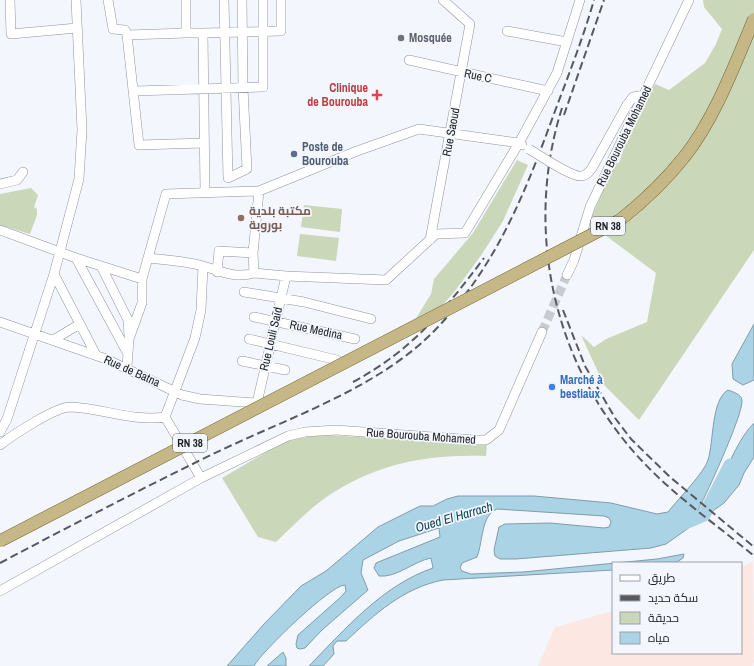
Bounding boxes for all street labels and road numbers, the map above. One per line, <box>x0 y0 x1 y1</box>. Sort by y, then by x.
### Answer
street label: Rue C <box>463 65 493 87</box>
street label: Rue Bourouba Mohamed <box>593 83 655 189</box>
street label: Rue Saoud <box>438 106 464 158</box>
road number: RN 38 <box>591 217 625 235</box>
street label: Rue Louli Saïd <box>256 305 286 373</box>
street label: Rue Medina <box>288 317 344 344</box>
street label: Rue de Batna <box>101 351 163 391</box>
street label: Rue Bourouba Mohamed <box>366 424 476 448</box>
road number: RN 38 <box>173 434 207 452</box>

